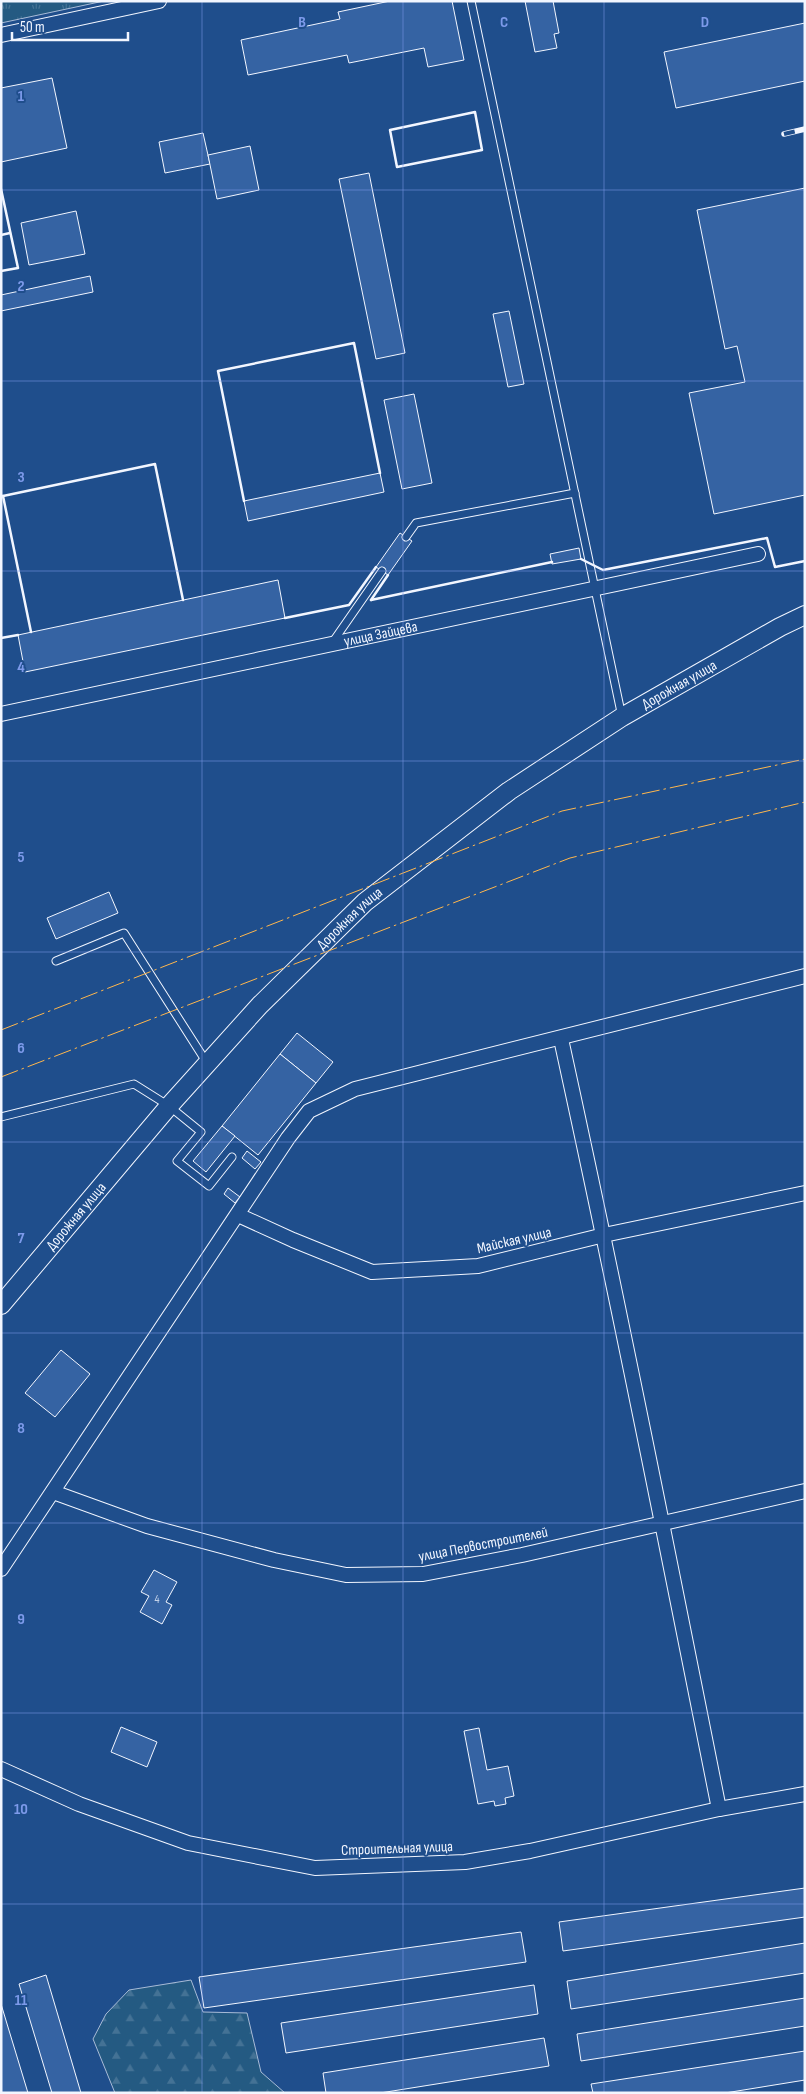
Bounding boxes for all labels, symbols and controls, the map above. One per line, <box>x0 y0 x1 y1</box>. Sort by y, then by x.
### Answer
scale bar <box>12 10 129 42</box>
text: B <box>298 13 306 32</box>
text: C <box>500 13 508 32</box>
text: D <box>701 13 709 32</box>
text: 50 m <box>20 18 45 37</box>
text: 1 <box>18 87 25 106</box>
text: 2 <box>17 277 25 296</box>
text: 3 <box>17 468 25 487</box>
street label: улица Зайцева <box>342 617 419 651</box>
street label: Дорожная улица <box>638 656 721 714</box>
text: 4 <box>17 658 25 677</box>
text: 5 <box>17 848 25 867</box>
street label: Дорожная улица <box>313 883 387 954</box>
text: 6 <box>17 1039 25 1058</box>
street label: Дорожная улица <box>42 1178 111 1255</box>
street label: Майская улица <box>475 1223 553 1258</box>
text: 7 <box>18 1229 25 1248</box>
text: 8 <box>17 1419 25 1438</box>
street label: улица Первостроителей <box>417 1523 549 1566</box>
house number: 4 <box>154 1592 160 1607</box>
text: 9 <box>17 1610 25 1629</box>
text: 10 <box>14 1800 28 1819</box>
street label: Строительная улица <box>341 1837 453 1860</box>
text: 11 <box>15 1991 28 2010</box>

